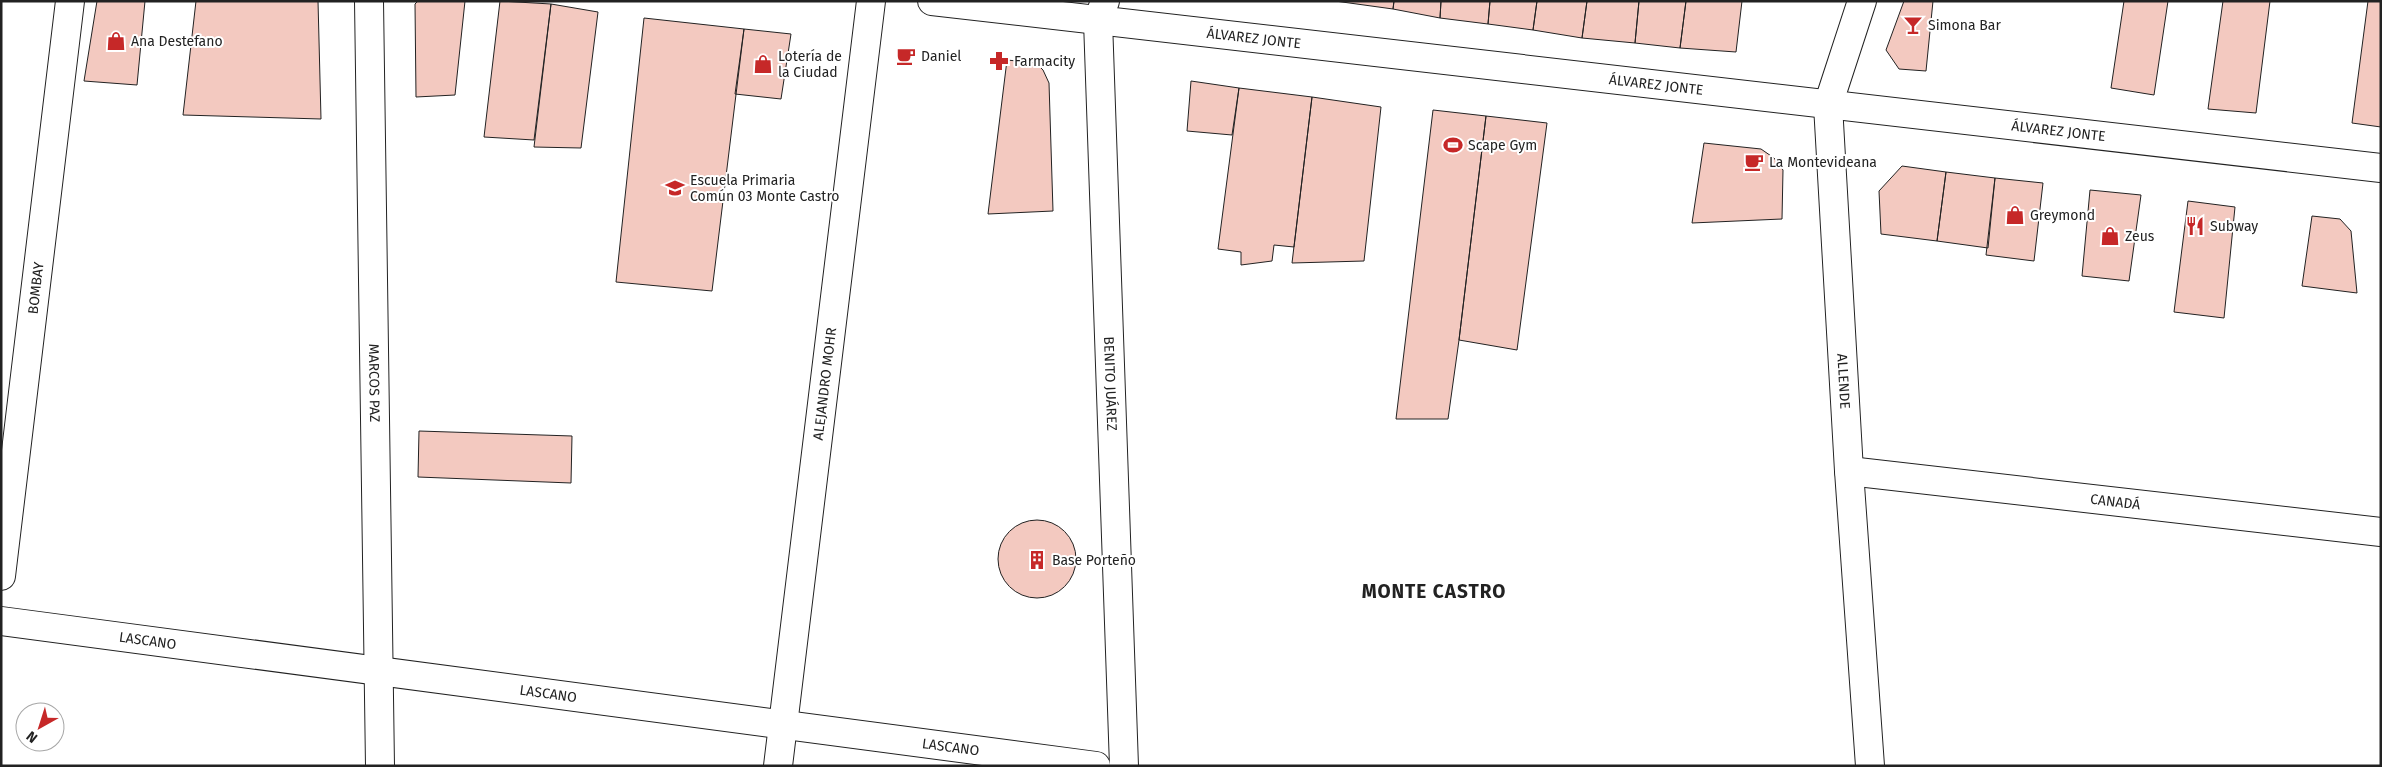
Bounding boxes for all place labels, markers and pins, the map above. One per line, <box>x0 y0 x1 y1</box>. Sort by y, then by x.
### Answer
bar icon: Simona Bar <box>1902 14 1924 36</box>
place label: Simona Bar <box>1928 17 2001 34</box>
shop icon: Ana Destefano <box>105 30 127 52</box>
place label: Ana Destefano <box>131 33 223 50</box>
cafe icon: Daniel <box>895 45 917 67</box>
place label: Lotería de la Ciudad <box>778 48 842 81</box>
place label: Daniel <box>921 48 961 65</box>
pharmacy icon: Farmacity <box>988 50 1010 72</box>
shop icon: Lotería de la Ciudad <box>752 53 774 75</box>
place label: Farmacity <box>1014 53 1075 70</box>
sports icon: Scape Gym <box>1442 134 1464 156</box>
place label: Scape Gym <box>1468 137 1537 154</box>
cafe icon: La Montevideana <box>1743 151 1765 173</box>
place label: La Montevideana <box>1769 154 1877 171</box>
place label: Escuela Primaria Común 03 Monte Castro <box>690 172 840 205</box>
school or university icon: Escuela Primaria Común 03 Monte Castro <box>664 177 686 199</box>
shop icon: Greymond <box>2004 204 2026 226</box>
place label: Greymond <box>2030 207 2095 224</box>
restaurant icon: Subway <box>2184 215 2206 237</box>
place label: Subway <box>2210 218 2258 235</box>
shop icon: Zeus <box>2099 225 2121 247</box>
place label: Zeus <box>2125 228 2155 245</box>
building icon: Base Porteño <box>1026 549 1048 571</box>
place label: Base Porteño <box>1052 552 1136 569</box>

